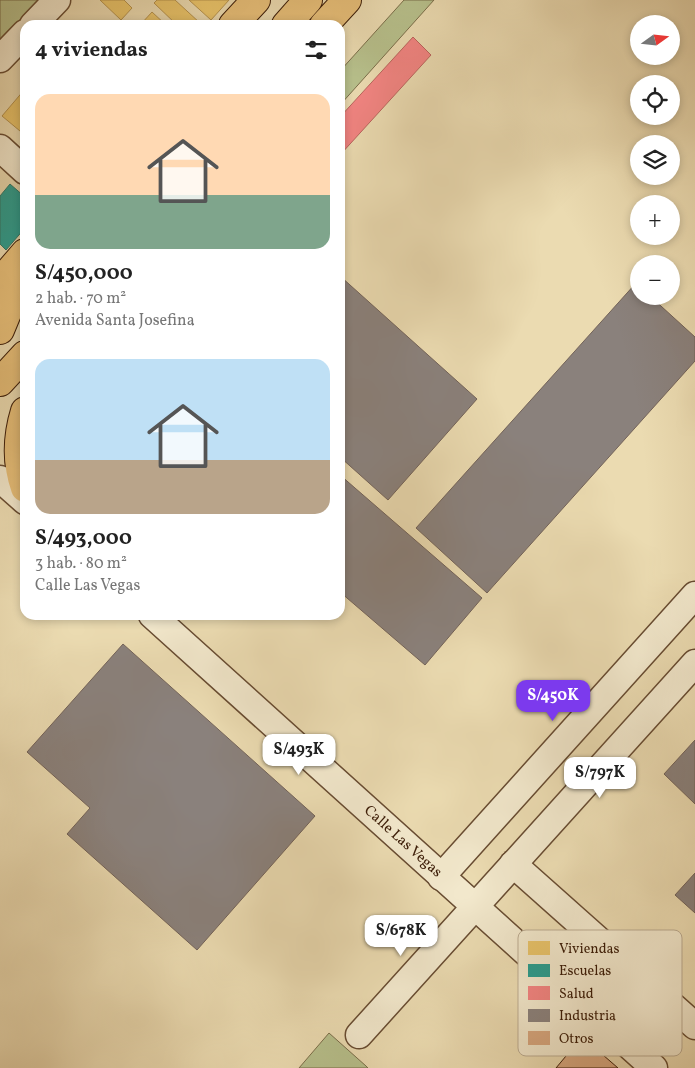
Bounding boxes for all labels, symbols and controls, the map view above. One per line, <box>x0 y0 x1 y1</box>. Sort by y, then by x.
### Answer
north arrow <box>630 15 680 65</box>
map controls <box>630 15 680 305</box>
text: 4 viviendas <box>35 36 148 65</box>
icon: filters <box>302 36 330 64</box>
button: locate <box>630 75 680 125</box>
icon: home <box>138 126 228 216</box>
button: layers <box>630 135 680 185</box>
button: + <box>630 195 680 245</box>
button: − <box>630 255 680 305</box>
text: S/450,000 <box>35 259 133 288</box>
text: 2 hab. · 70 m² <box>35 288 126 310</box>
text: Avenida Santa Josefina <box>35 310 195 332</box>
icon: home <box>138 391 228 481</box>
text: S/493,000 <box>35 524 132 553</box>
text: 3 hab. · 80 m² <box>35 553 127 575</box>
text: Calle Las Vegas <box>35 575 140 597</box>
pin: S/450K <box>512 680 594 722</box>
text: S/450K <box>527 685 579 707</box>
pin: S/493K <box>258 734 340 776</box>
text: S/493K <box>274 739 324 761</box>
pin: S/797K <box>559 756 641 799</box>
text: S/797K <box>575 762 625 784</box>
street label: Calle Las Vegas <box>359 801 447 882</box>
pin: S/678K <box>360 914 442 957</box>
text: S/678K <box>376 920 426 942</box>
legend <box>518 930 682 1056</box>
text: Viviendas <box>559 940 620 959</box>
text: Escuelas <box>559 962 611 981</box>
text: Salud <box>559 985 594 1004</box>
text: Industria <box>559 1007 616 1026</box>
text: Otros <box>559 1030 593 1049</box>

